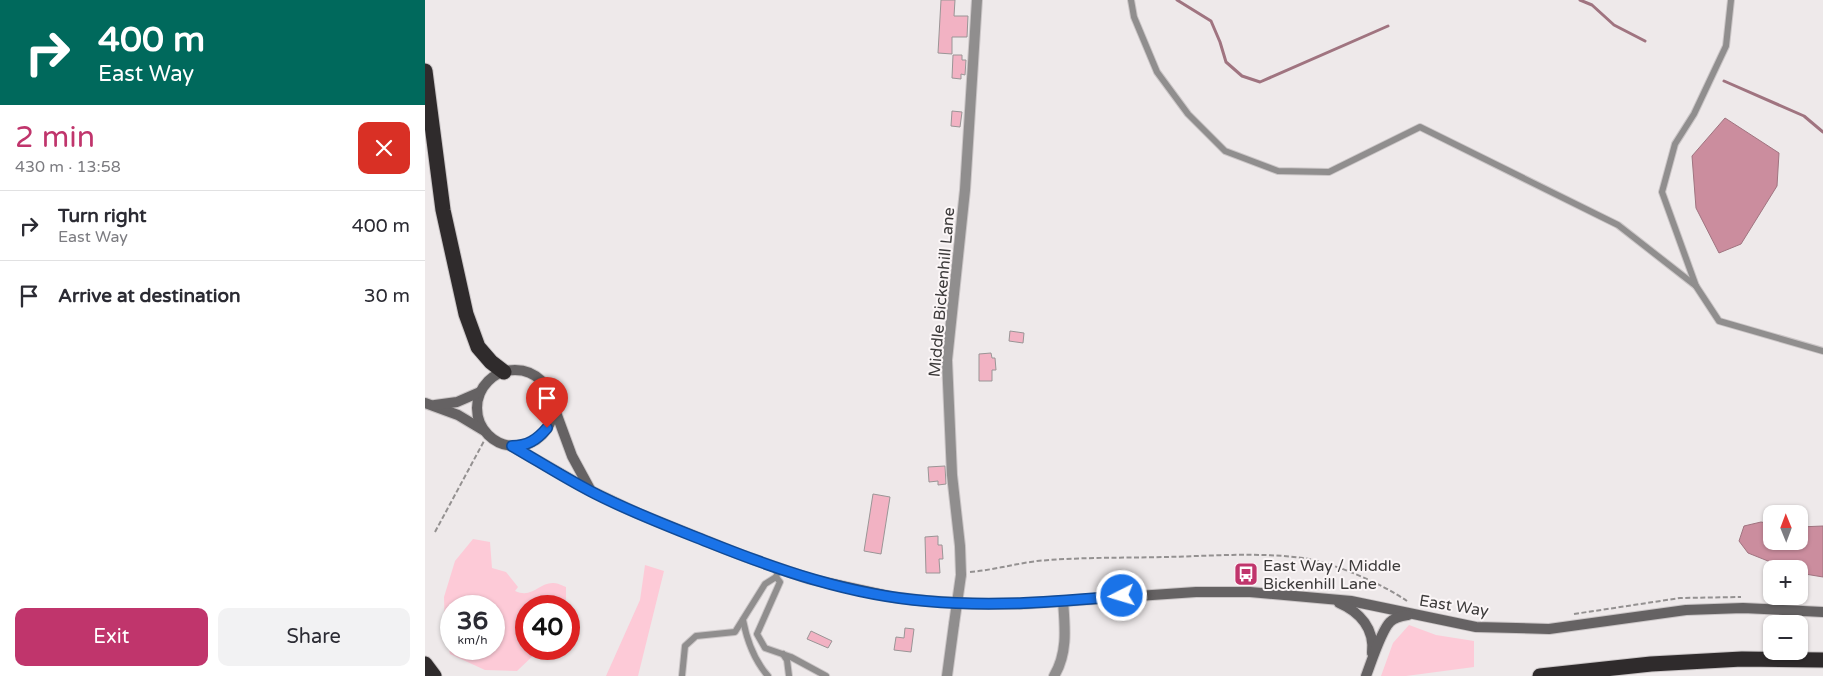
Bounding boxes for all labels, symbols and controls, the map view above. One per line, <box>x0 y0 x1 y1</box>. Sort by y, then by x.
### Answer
text: 400 m <box>98 19 205 61</box>
icon: right <box>15 20 80 85</box>
text: East Way <box>98 61 194 87</box>
text: 2 min <box>15 119 95 156</box>
button: close <box>358 122 410 174</box>
text: 430 m · 13:58 <box>15 157 121 177</box>
text: Turn right <box>58 205 146 227</box>
street label: Middle Bickenhill Lane <box>925 206 959 378</box>
icon: right <box>15 212 43 240</box>
text: 400 m <box>352 215 410 237</box>
text: East Way <box>58 227 128 247</box>
icon: arrive <box>15 282 43 310</box>
text: Arrive at destination <box>58 285 241 307</box>
text: 30 m <box>364 285 410 307</box>
pin <box>526 377 568 428</box>
icon: arrive <box>533 384 561 412</box>
north arrow <box>1763 505 1807 550</box>
map controls <box>1763 505 1808 660</box>
place label: East Way / Middle Bickenhill Lane <box>1263 556 1401 594</box>
button: + <box>1763 560 1808 605</box>
bus stop icon: East Way / Middle Bickenhill Lane <box>1233 561 1259 587</box>
position arrow <box>1095 569 1147 621</box>
street label: East Way <box>1418 591 1490 621</box>
speed limit sign: 40 <box>515 595 580 660</box>
text: 36 <box>457 606 488 636</box>
button: Exit <box>15 608 208 666</box>
button: Share <box>218 608 410 666</box>
button: − <box>1763 615 1808 660</box>
text: km/h <box>457 633 488 647</box>

